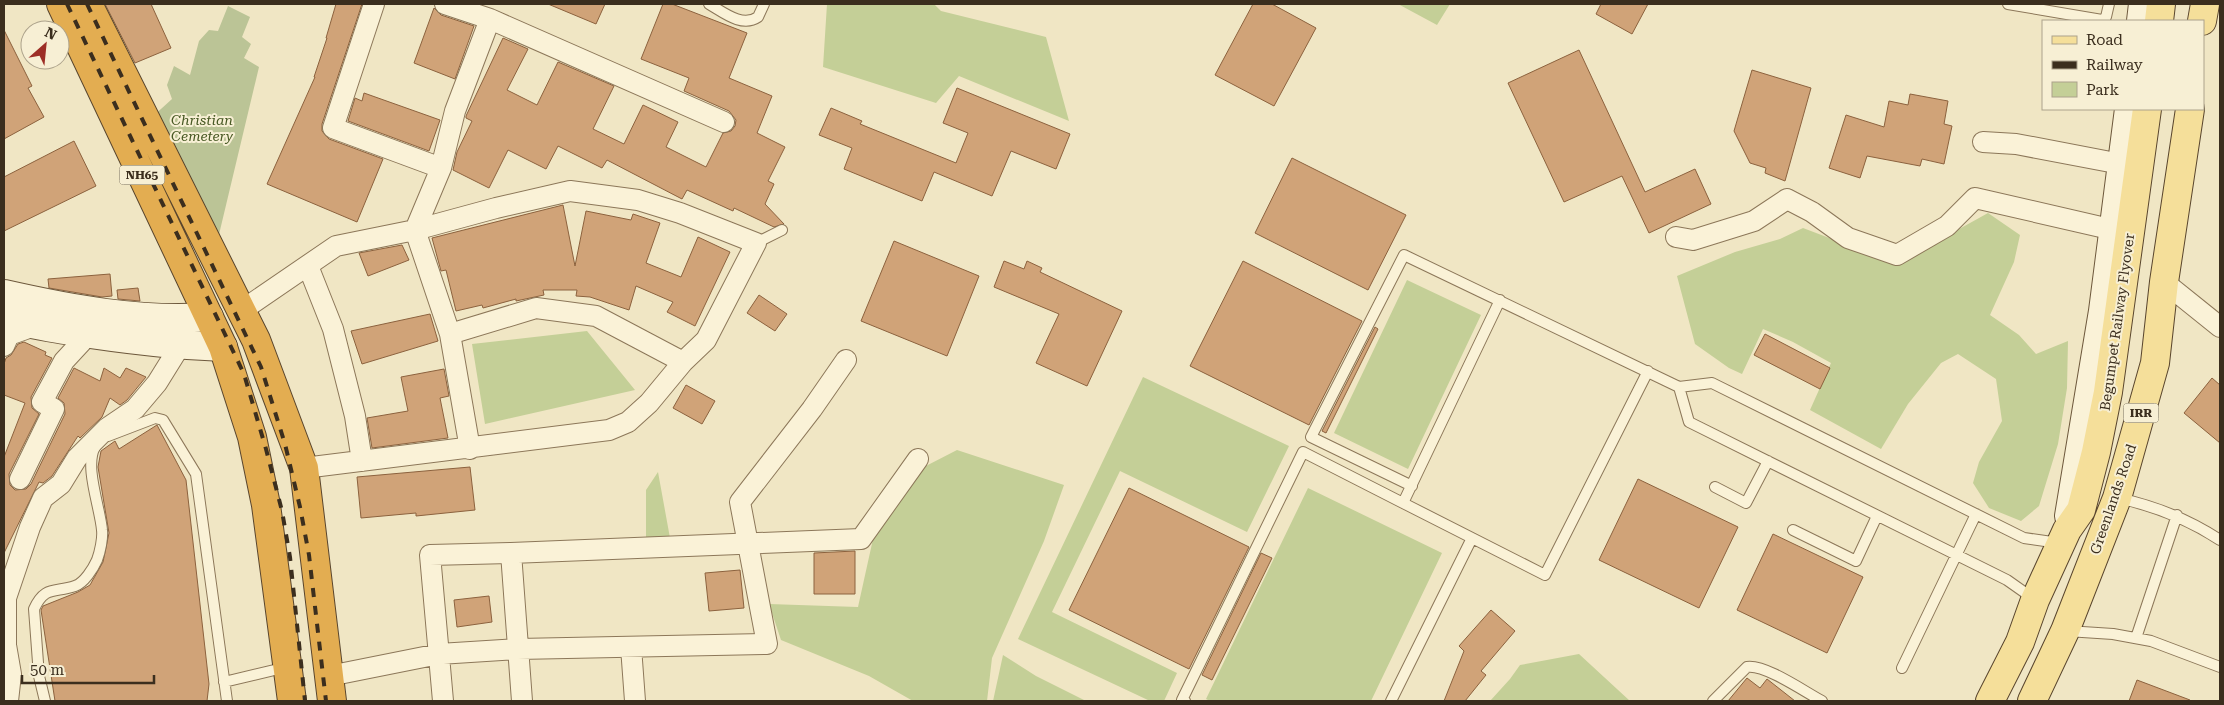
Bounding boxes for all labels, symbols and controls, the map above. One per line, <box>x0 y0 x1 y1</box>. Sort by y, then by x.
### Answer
north arrow <box>20 20 70 70</box>
legend <box>2042 20 2204 110</box>
text: N <box>42 24 60 43</box>
text: Road <box>2086 31 2123 49</box>
text: Railway <box>2086 56 2143 74</box>
text: Park <box>2086 81 2120 99</box>
park label: Christian Cemetery <box>171 112 234 144</box>
road number: NH65 <box>120 166 164 184</box>
street label: Begumpet Railway Flyover <box>2097 232 2137 412</box>
road number: IRR <box>2124 403 2158 422</box>
street label: Greenlands Road <box>2087 442 2139 556</box>
scale bar <box>22 652 155 684</box>
text: 50 m <box>30 661 65 679</box>

